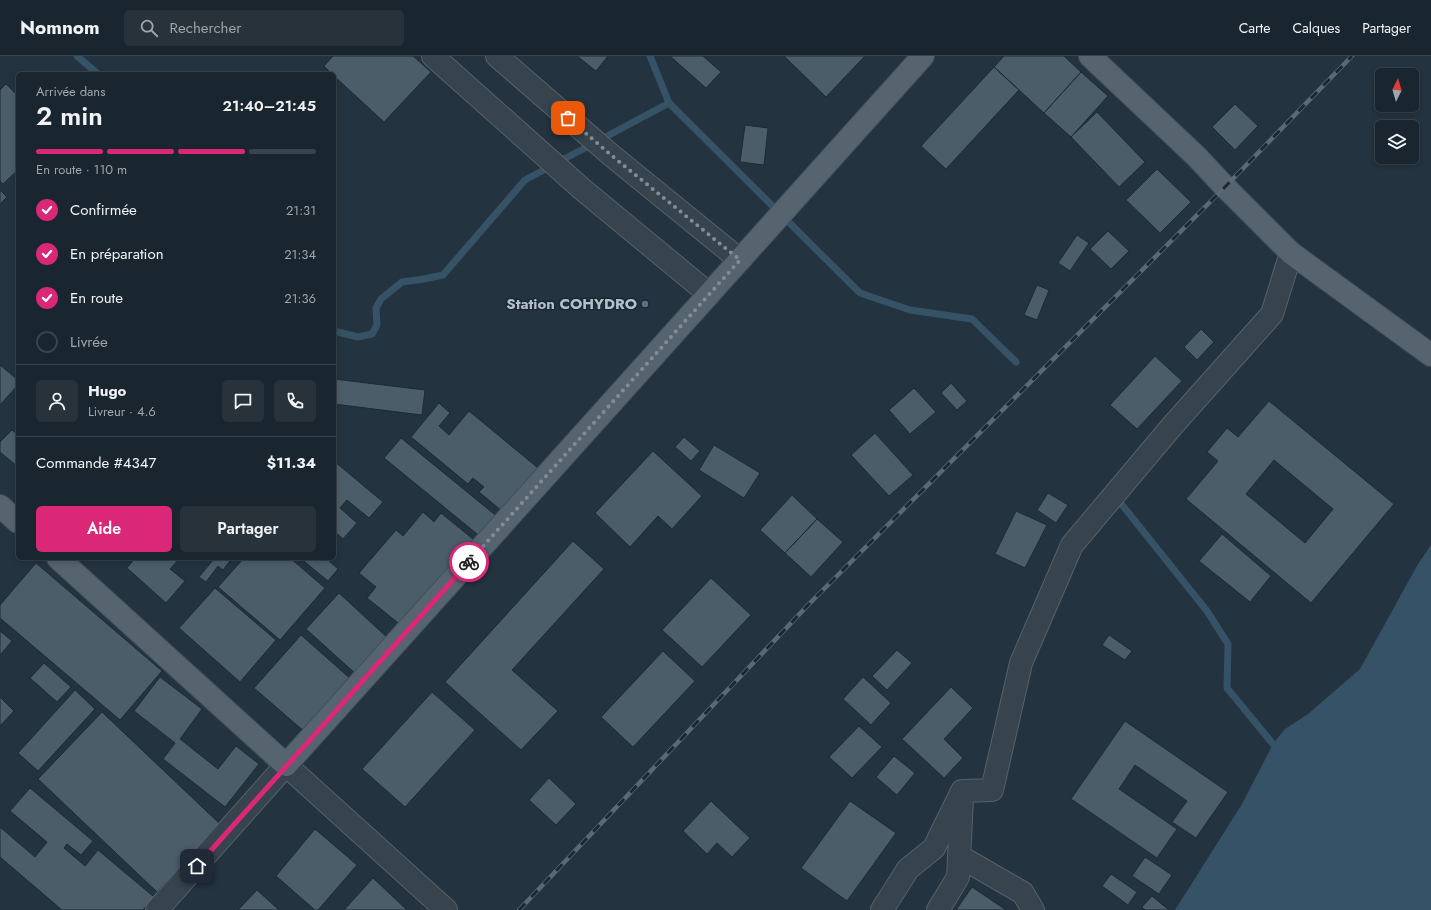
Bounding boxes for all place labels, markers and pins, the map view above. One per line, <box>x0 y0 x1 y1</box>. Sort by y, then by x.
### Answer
pin <box>551 101 585 135</box>
place label: Station COHYDRO <box>506 293 637 315</box>
marker: Station COHYDRO <box>640 299 650 309</box>
pin <box>180 849 214 883</box>

